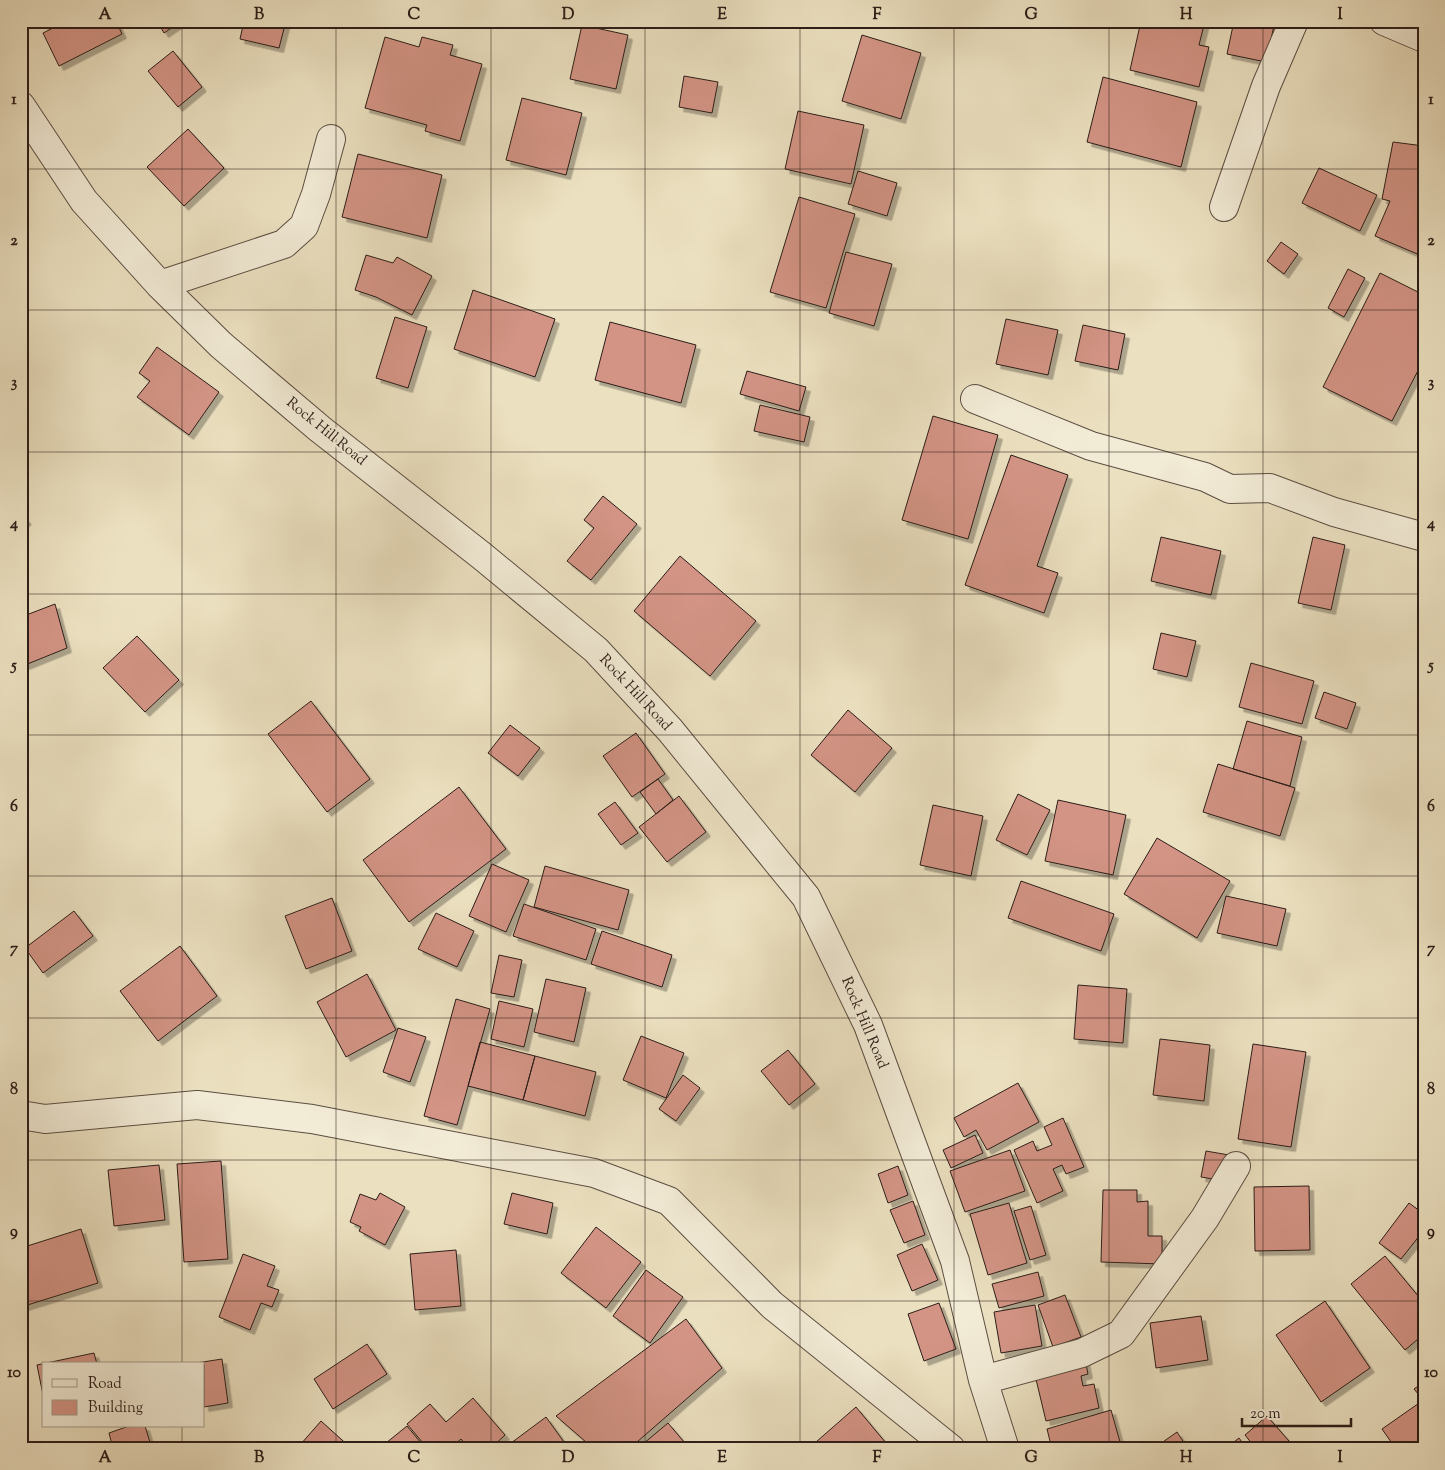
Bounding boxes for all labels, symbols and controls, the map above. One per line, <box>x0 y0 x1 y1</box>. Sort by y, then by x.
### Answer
text: A <box>99 4 112 27</box>
text: B <box>254 4 264 27</box>
text: C <box>408 4 421 27</box>
text: D <box>562 4 575 27</box>
text: E <box>717 4 727 27</box>
text: F <box>873 4 882 27</box>
text: G <box>1024 4 1038 27</box>
text: H <box>1180 4 1193 27</box>
text: I <box>1337 4 1343 27</box>
text: 1 <box>11 89 17 112</box>
text: 1 <box>1428 89 1434 112</box>
text: 2 <box>10 230 18 253</box>
text: 2 <box>1427 230 1435 253</box>
text: 3 <box>11 372 18 395</box>
text: 3 <box>1428 372 1435 395</box>
street label: Rock Hill Road <box>281 393 371 471</box>
text: 4 <box>9 513 18 536</box>
text: 4 <box>1426 513 1435 536</box>
street label: Rock Hill Road <box>594 650 676 736</box>
text: 5 <box>9 655 17 678</box>
text: 5 <box>1426 655 1434 678</box>
text: 6 <box>10 796 18 819</box>
text: 6 <box>1427 796 1435 819</box>
text: 7 <box>10 938 19 961</box>
text: 7 <box>1427 938 1436 961</box>
street label: Rock Hill Road <box>835 974 893 1073</box>
text: 8 <box>10 1079 18 1102</box>
text: 8 <box>1427 1079 1435 1102</box>
text: 9 <box>10 1221 18 1244</box>
text: 9 <box>1427 1221 1435 1244</box>
text: 10 <box>7 1362 21 1385</box>
legend <box>42 1362 205 1428</box>
text: 10 <box>1424 1362 1438 1385</box>
text: Road <box>88 1374 122 1395</box>
scale bar <box>1242 1395 1351 1427</box>
text: Building <box>88 1398 143 1419</box>
text: 20 m <box>1250 1404 1281 1425</box>
text: A <box>99 1447 112 1470</box>
text: B <box>254 1447 264 1470</box>
text: C <box>408 1447 421 1470</box>
text: D <box>562 1447 575 1470</box>
text: E <box>717 1447 727 1470</box>
text: F <box>873 1447 882 1470</box>
text: G <box>1024 1447 1038 1470</box>
text: H <box>1180 1447 1193 1470</box>
text: I <box>1337 1447 1343 1470</box>

